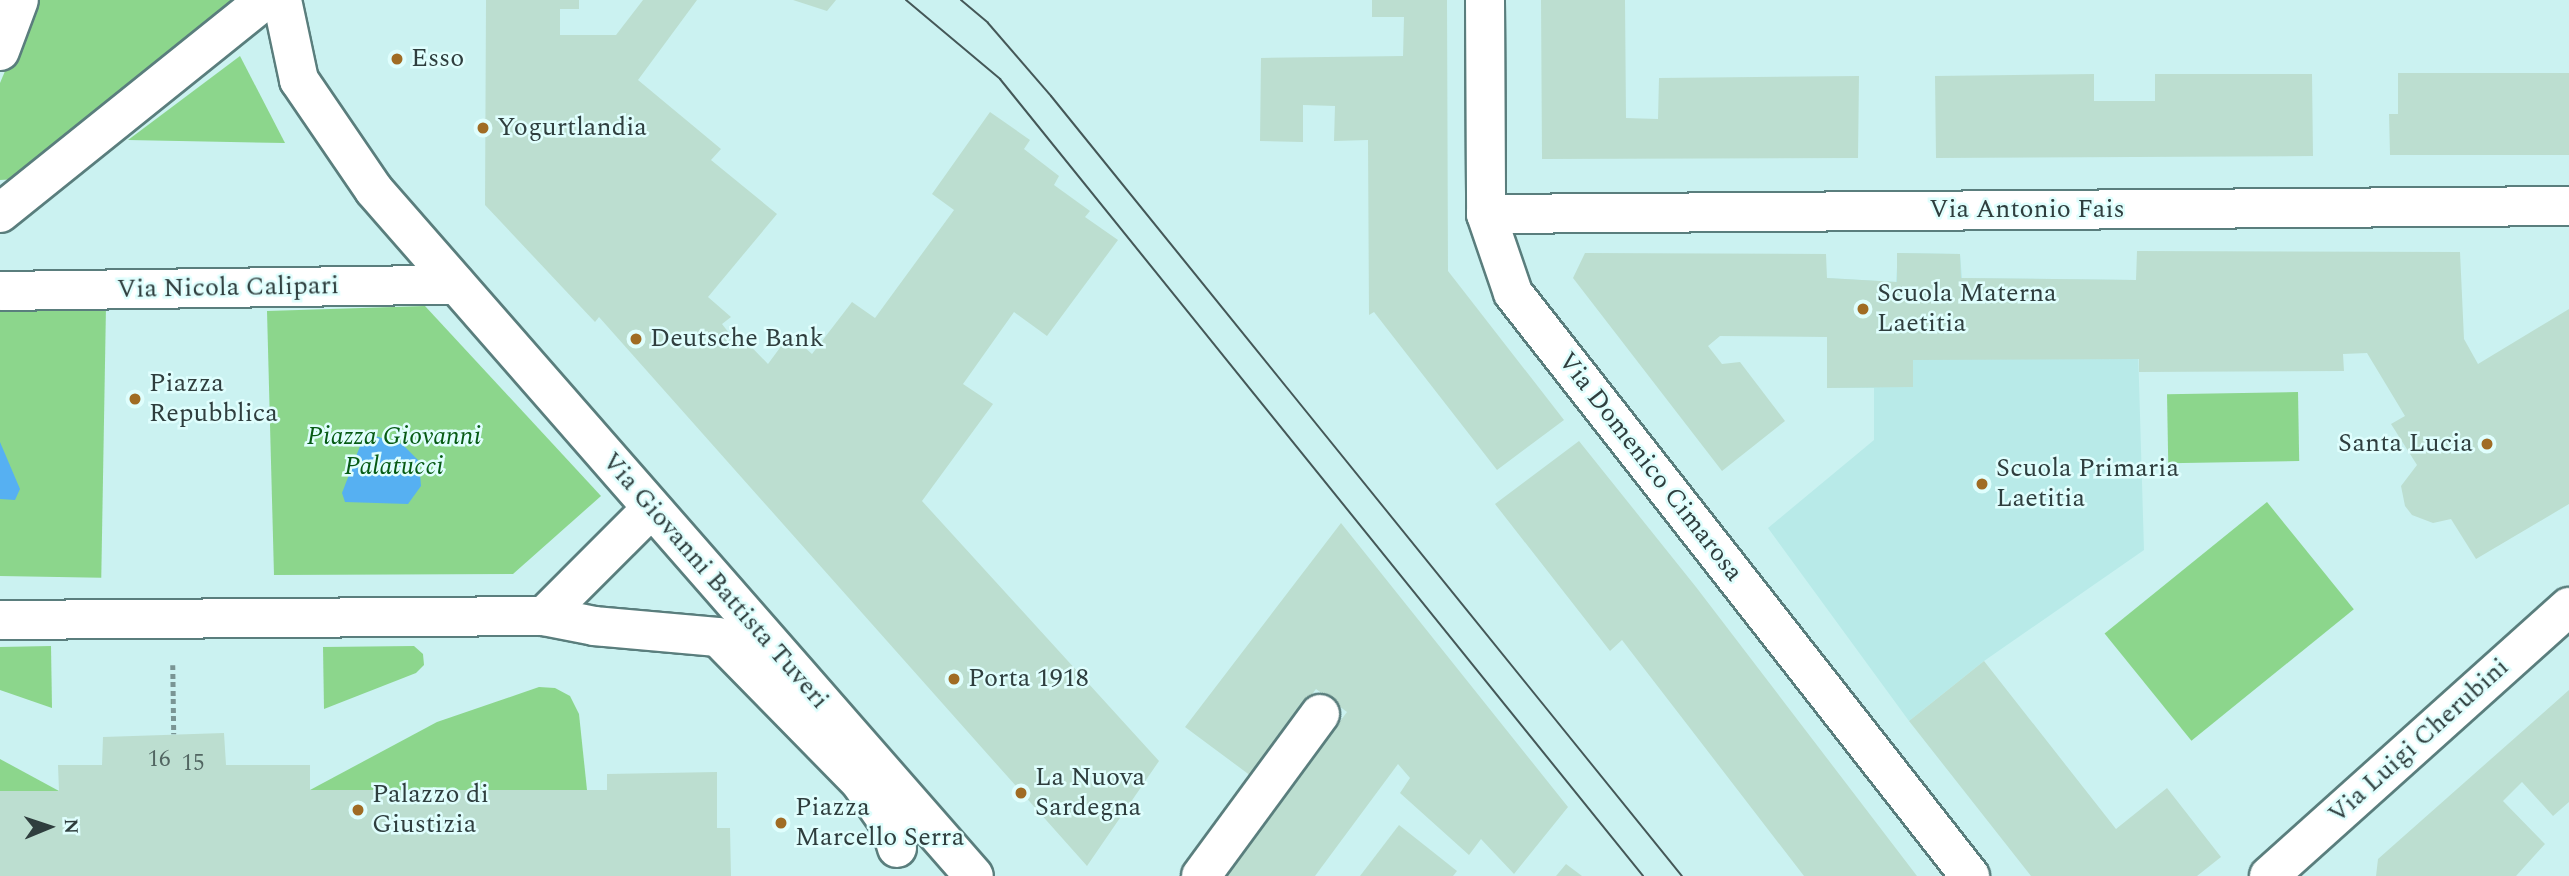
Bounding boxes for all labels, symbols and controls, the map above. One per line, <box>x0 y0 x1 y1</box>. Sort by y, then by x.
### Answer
place label: Esso <box>411 43 464 75</box>
marker: Esso <box>389 51 405 67</box>
place label: Yogurtlandia <box>497 112 647 144</box>
marker: Yogurtlandia <box>475 120 491 136</box>
street label: Via Antonio Fais <box>1929 194 2125 226</box>
street label: Via Nicola Calipari <box>117 270 339 306</box>
place label: Scuola Materna Laetitia <box>1877 278 2057 340</box>
marker: Scuola Materna Laetitia <box>1855 301 1871 317</box>
place label: Deutsche Bank <box>650 323 824 355</box>
marker: Deutsche Bank <box>628 331 644 347</box>
street label: Via Domenico Cimarosa <box>1551 346 1749 588</box>
place label: Piazza Repubblica <box>149 368 278 430</box>
marker: Piazza Repubblica <box>127 391 143 407</box>
park label: Piazza Giovanni Palatucci <box>307 421 481 482</box>
place label: Santa Lucia <box>2338 428 2473 460</box>
marker: Santa Lucia <box>2479 436 2495 452</box>
street label: Via Giovanni Battista Tuveri <box>595 446 835 716</box>
place label: Scuola Primaria Laetitia <box>1996 453 2179 514</box>
marker: Scuola Primaria Laetitia <box>1974 476 1990 492</box>
street label: Via Luigi Cherubini <box>2322 652 2516 830</box>
place label: Porta 1918 <box>968 663 1089 695</box>
marker: Porta 1918 <box>946 671 962 687</box>
house number: 16 <box>148 746 170 774</box>
house number: 15 <box>182 750 204 778</box>
place label: La Nuova Sardegna <box>1035 762 1145 824</box>
place label: Palazzo di Giustizia <box>372 779 489 840</box>
marker: La Nuova Sardegna <box>1013 785 1029 801</box>
north arrow <box>14 792 84 862</box>
place label: Piazza Marcello Serra <box>795 792 964 854</box>
marker: Palazzo di Giustizia <box>350 802 366 818</box>
marker: Piazza Marcello Serra <box>773 815 789 831</box>
text: N <box>56 818 85 835</box>

